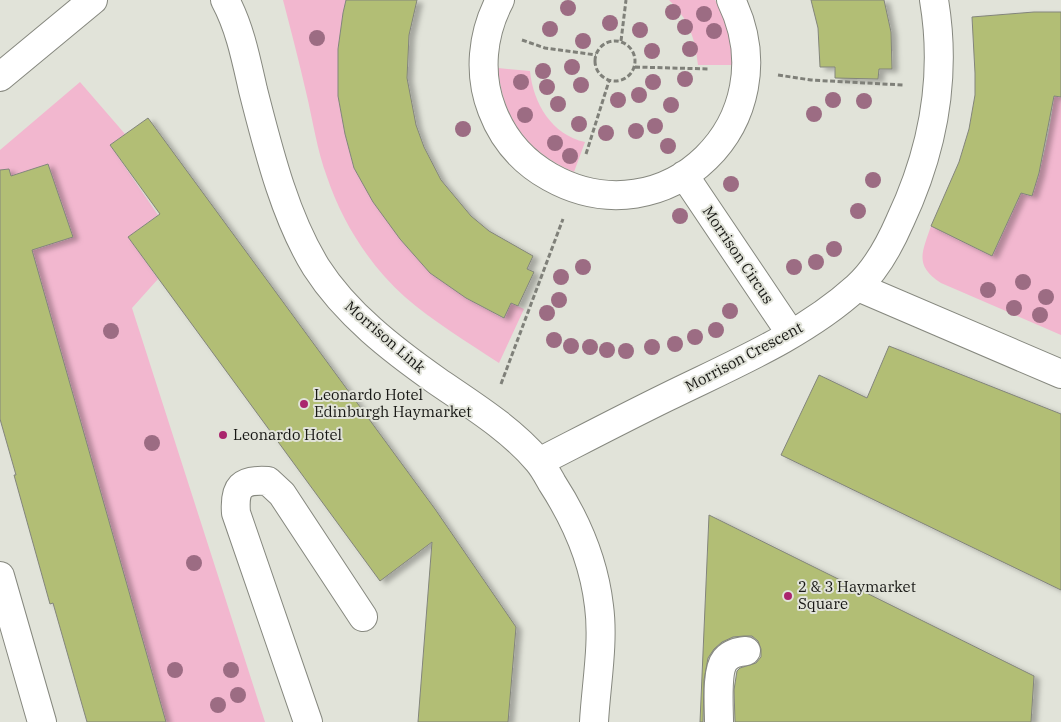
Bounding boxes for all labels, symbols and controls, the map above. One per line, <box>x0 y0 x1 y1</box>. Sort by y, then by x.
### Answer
street label: Morrison Circus <box>699 202 778 307</box>
street label: Morrison Link <box>341 297 430 377</box>
street label: Morrison Crescent <box>682 318 806 396</box>
place label: Leonardo Hotel Edinburgh Haymarket <box>314 385 472 421</box>
marker: Leonardo Hotel Edinburgh Haymarket <box>298 398 310 410</box>
place label: Leonardo Hotel <box>233 425 342 444</box>
marker: Leonardo Hotel <box>217 429 229 441</box>
place label: 2 & 3 Haymarket Square <box>798 577 916 613</box>
marker: 2 & 3 Haymarket Square <box>782 590 794 602</box>

